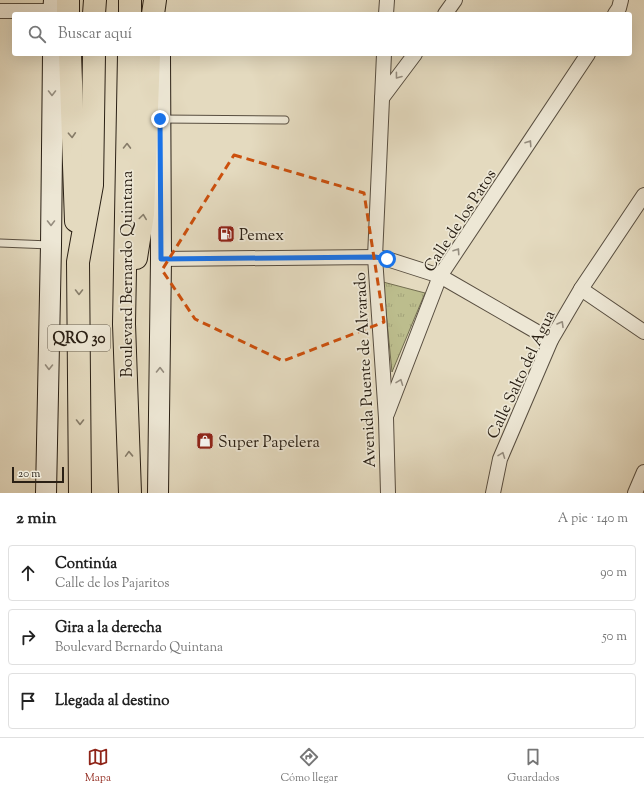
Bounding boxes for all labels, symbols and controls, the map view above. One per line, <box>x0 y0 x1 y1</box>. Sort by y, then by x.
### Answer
search box <box>12 12 632 56</box>
icon: search <box>26 23 48 45</box>
text: Buscar aquí <box>58 24 132 45</box>
one-way arrow <box>396 72 403 79</box>
one-way arrow <box>48 90 56 96</box>
route end <box>151 110 169 128</box>
one-way arrow <box>68 132 77 138</box>
one-way arrow <box>524 140 531 147</box>
one-way arrow <box>123 143 131 149</box>
street label: Calle de los Patos <box>419 165 503 277</box>
street label: Boulevard Bernardo Quintana <box>117 170 140 377</box>
one-way arrow <box>138 214 147 220</box>
one-way arrow <box>47 220 55 226</box>
fuel station icon: Pemex <box>216 224 236 244</box>
place label: Pemex <box>239 225 284 248</box>
one-way arrow <box>452 248 460 255</box>
route start <box>378 250 396 268</box>
street label: Avenida Puente de Alvarado <box>350 271 383 468</box>
one-way arrow <box>74 289 83 295</box>
street label: Calle Salto del Agua <box>482 306 562 443</box>
one-way arrow <box>556 321 563 328</box>
road number: QRO 30 <box>48 325 110 351</box>
one-way arrow <box>44 364 53 370</box>
one-way arrow <box>155 367 164 373</box>
one-way arrow <box>395 379 403 386</box>
one-way arrow <box>76 419 84 425</box>
shop icon: Super Papelera <box>195 431 215 451</box>
place label: Super Papelera <box>218 432 321 455</box>
one-way arrow <box>124 451 133 457</box>
one-way arrow <box>498 452 506 459</box>
scale bar <box>12 465 64 484</box>
text: 20 m <box>18 466 40 482</box>
text: 2 min <box>16 507 57 531</box>
text: A pie · 140 m <box>558 510 628 528</box>
text: Continúa <box>55 554 117 575</box>
icon: ahead <box>17 562 39 584</box>
text: 90 m <box>600 564 627 582</box>
text: Calle de los Pajaritos <box>55 575 169 593</box>
text: Gira a la derecha <box>55 618 162 639</box>
icon: right <box>17 626 39 648</box>
text: 50 m <box>602 628 627 646</box>
text: Boulevard Bernardo Quintana <box>55 639 223 657</box>
icon: arrive <box>17 690 39 712</box>
text: Llegada al destino <box>55 691 170 712</box>
tab: Mapa <box>85 746 111 786</box>
tab: Cómo llegar <box>280 746 338 786</box>
tab: Guardados <box>507 746 559 786</box>

